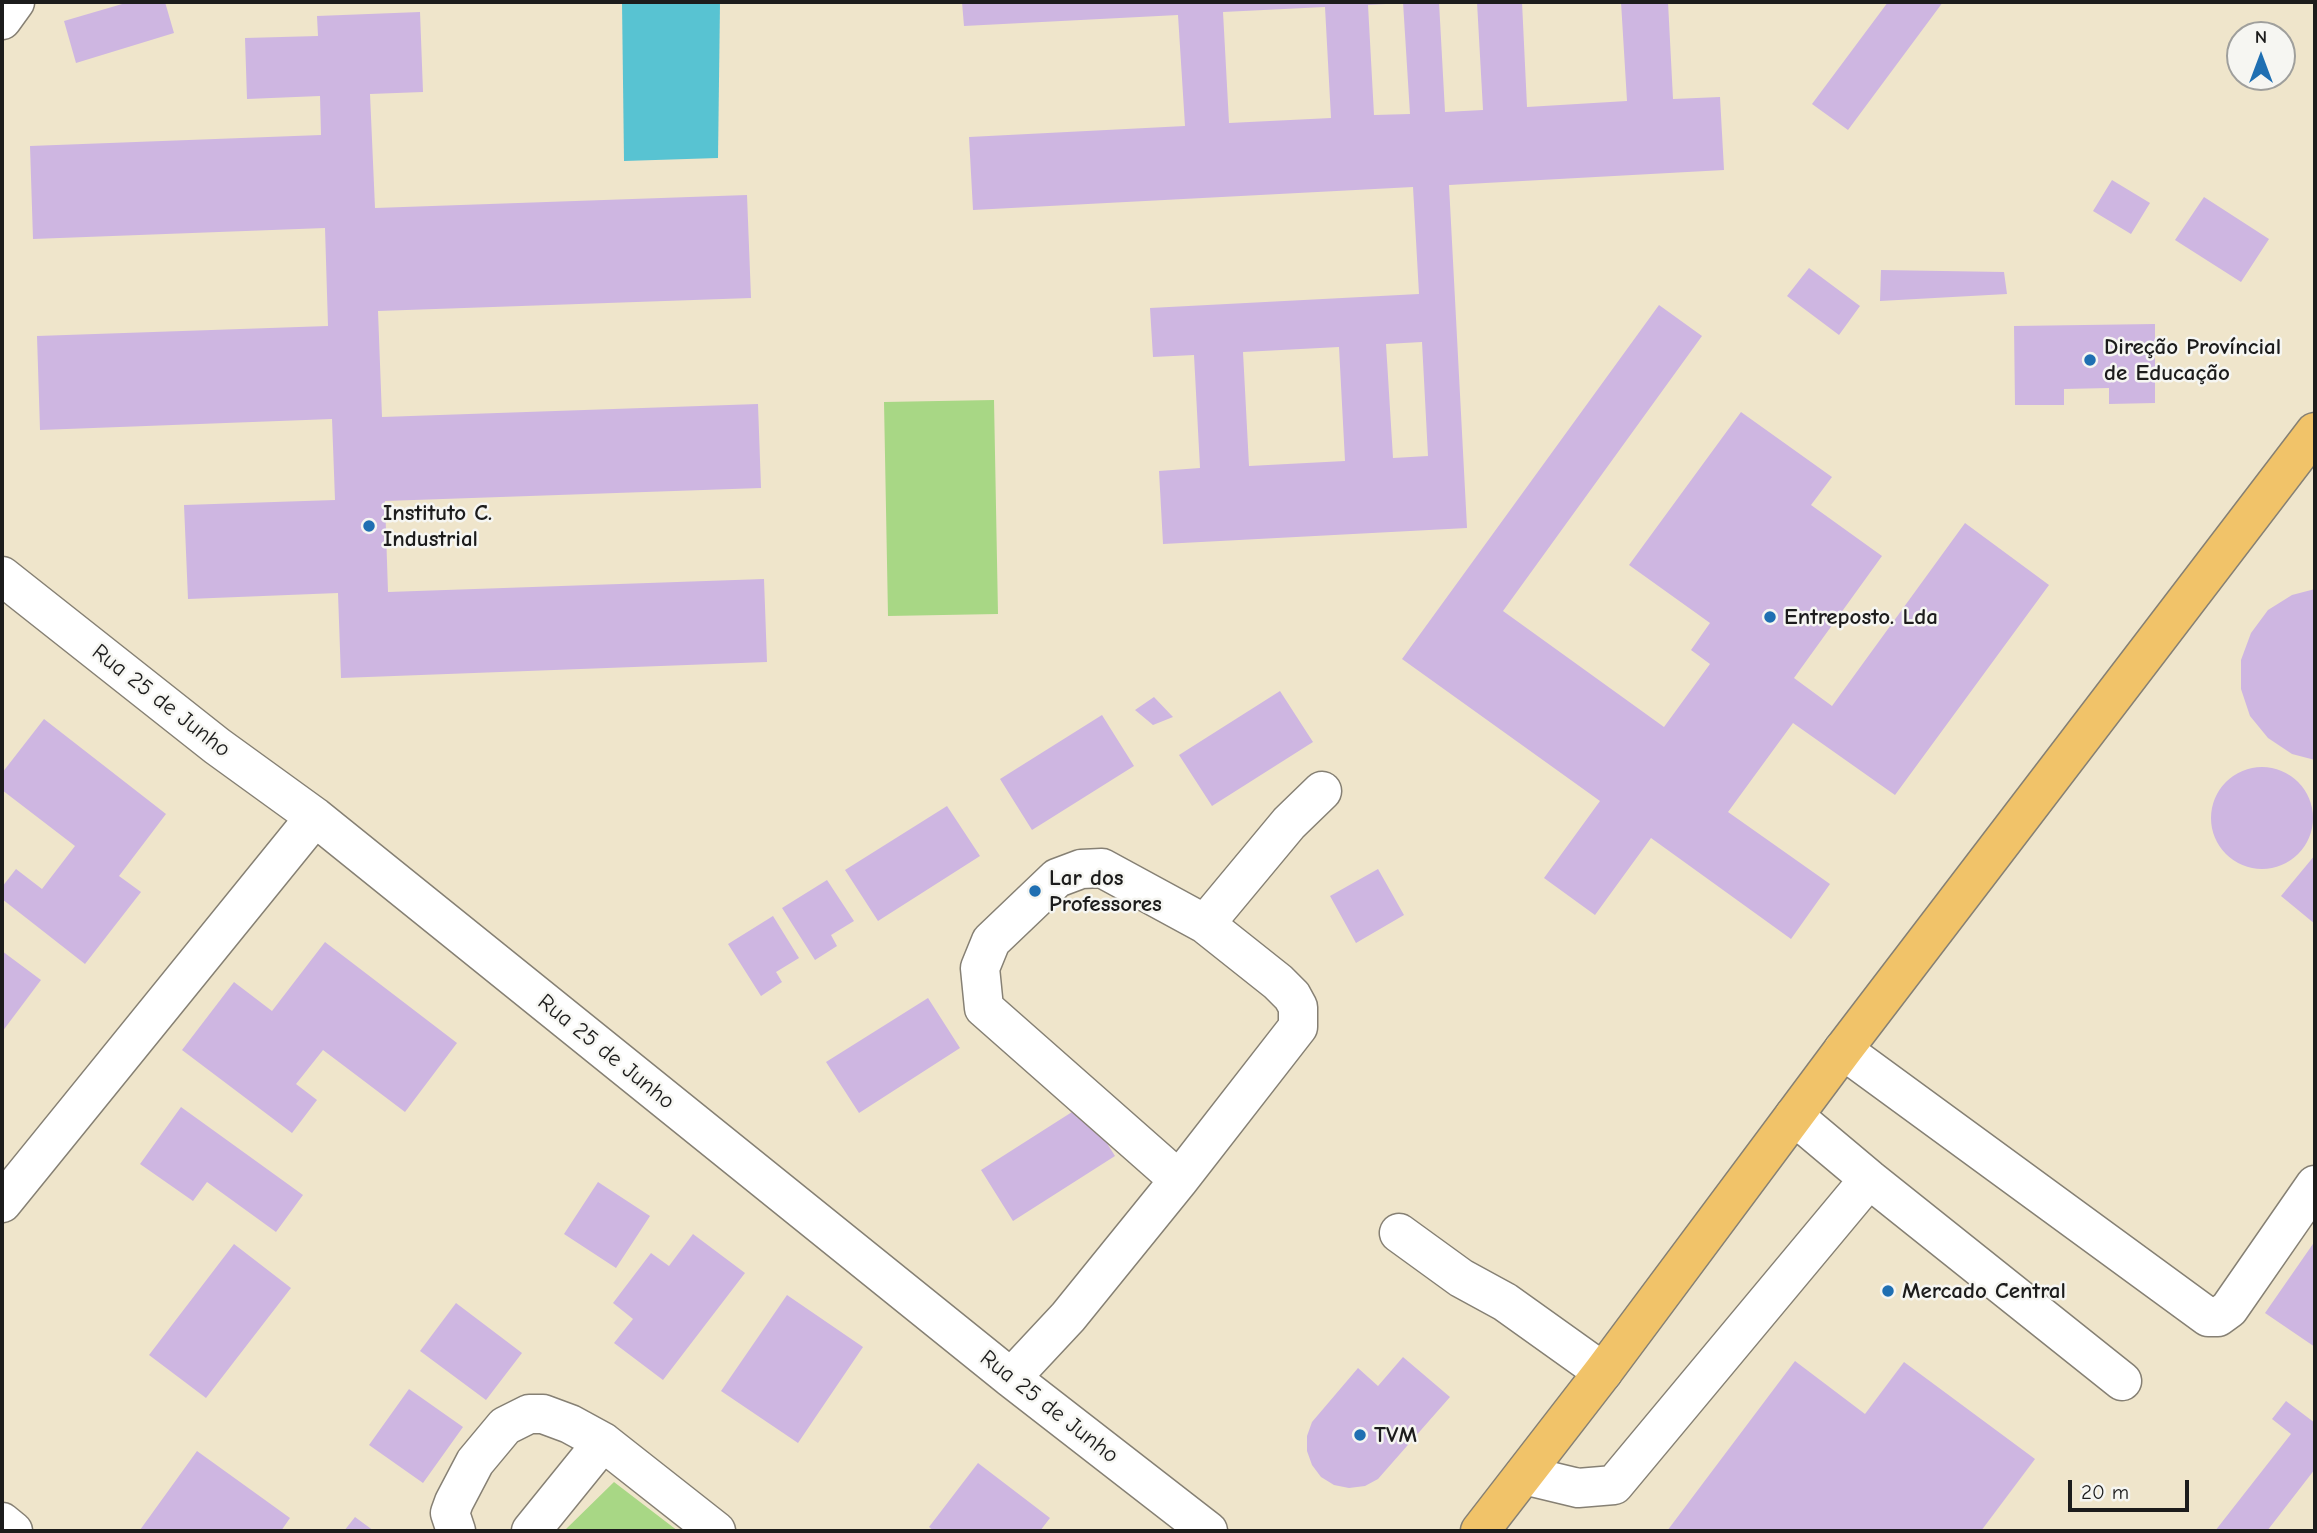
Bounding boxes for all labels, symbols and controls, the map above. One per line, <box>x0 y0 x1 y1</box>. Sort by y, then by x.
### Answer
north arrow <box>2226 21 2296 91</box>
text: N <box>2255 26 2267 48</box>
place label: Direção Províncial de Educação <box>2104 333 2281 387</box>
marker: Direção Províncial de Educação <box>2082 352 2098 368</box>
place label: Instituto C. Industrial <box>383 499 492 553</box>
marker: Instituto C. Industrial <box>361 518 377 534</box>
place label: Entreposto. Lda <box>1784 603 1938 631</box>
marker: Entreposto. Lda <box>1762 609 1778 625</box>
street label: Rua 25 de Junho <box>86 638 236 764</box>
place label: Lar dos Professores <box>1049 864 1162 918</box>
marker: Lar dos Professores <box>1027 883 1043 899</box>
street label: Rua 25 de Junho <box>532 988 680 1116</box>
place label: Mercado Central <box>1902 1277 2066 1305</box>
marker: Mercado Central <box>1880 1283 1896 1299</box>
street label: Rua 25 de Junho <box>974 1344 1124 1470</box>
place label: TVM <box>1374 1421 1417 1449</box>
marker: TVM <box>1352 1427 1368 1443</box>
scale bar <box>2072 1466 2193 1510</box>
text: 20 m <box>2081 1480 2129 1504</box>

